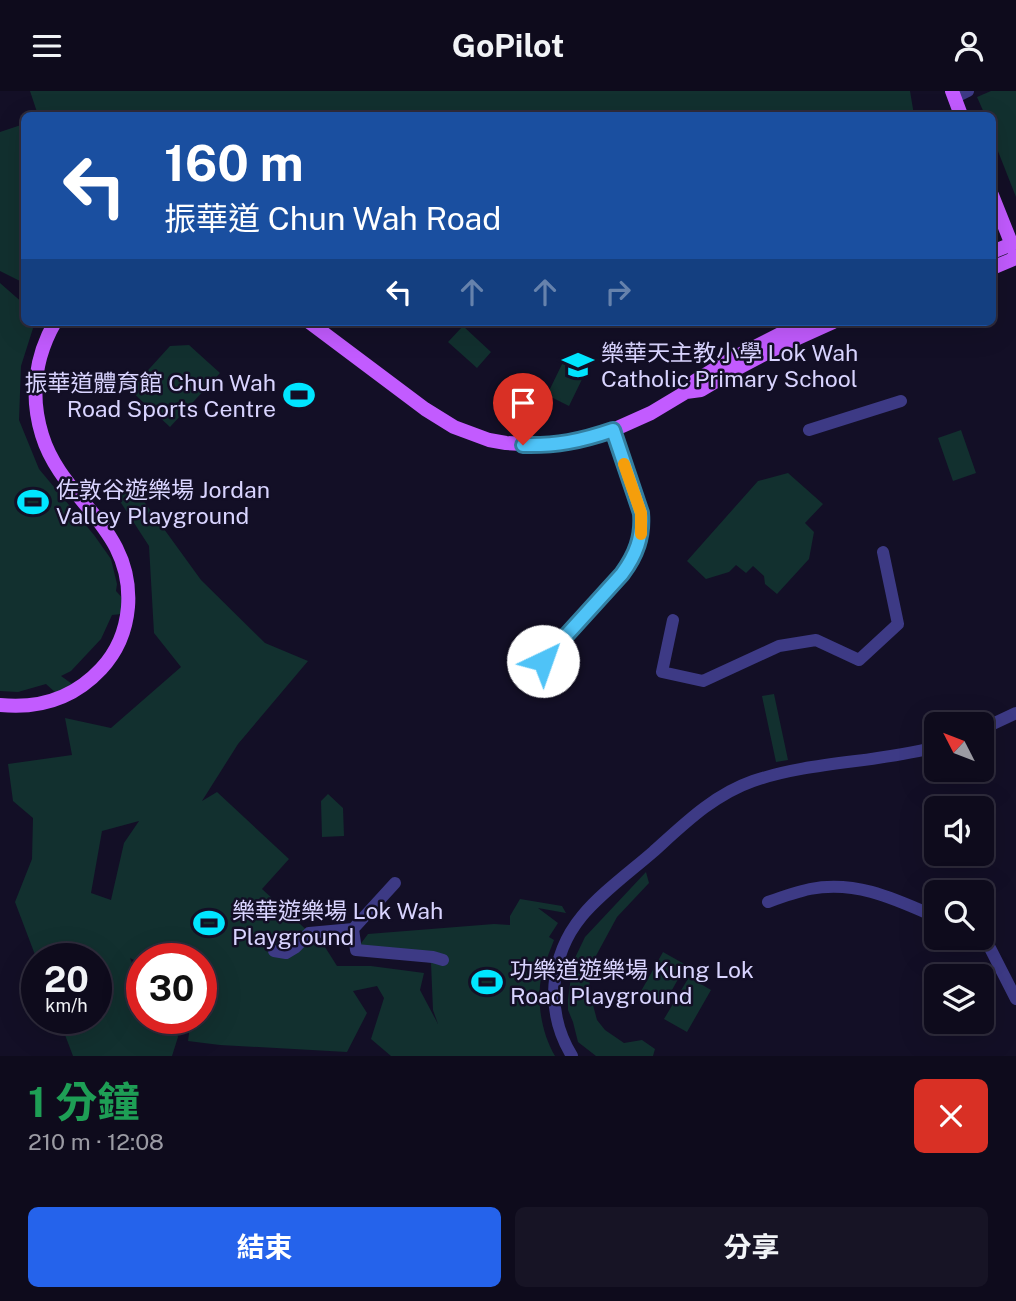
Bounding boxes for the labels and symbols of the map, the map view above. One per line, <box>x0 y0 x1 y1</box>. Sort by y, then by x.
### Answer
place label: 樂華天主教小學 Lok Wah Catholic Primary School <box>601 339 858 392</box>
school or university icon: 樂華天主教小學 Lok Wah Catholic Primary School <box>561 348 595 382</box>
place label: 振華道體育館 Chun Wah Road Sports Centre <box>25 369 276 422</box>
pin <box>493 373 553 445</box>
sports icon: 振華道體育館 Chun Wah Road Sports Centre <box>282 378 316 412</box>
place label: 佐敦谷遊樂場 Jordan Valley Playground <box>56 476 270 529</box>
sports icon: 佐敦谷遊樂場 Jordan Valley Playground <box>16 485 50 519</box>
position arrow <box>506 624 580 698</box>
north arrow <box>924 712 994 782</box>
place label: 樂華遊樂場 Lok Wah Playground <box>232 897 443 950</box>
sports icon: 樂華遊樂場 Lok Wah Playground <box>192 906 226 940</box>
speed limit sign: 30 <box>126 943 217 1034</box>
place label: 功樂道遊樂場 Kung Lok Road Playground <box>510 956 754 1009</box>
sports icon: 功樂道遊樂場 Kung Lok Road Playground <box>470 965 504 999</box>

